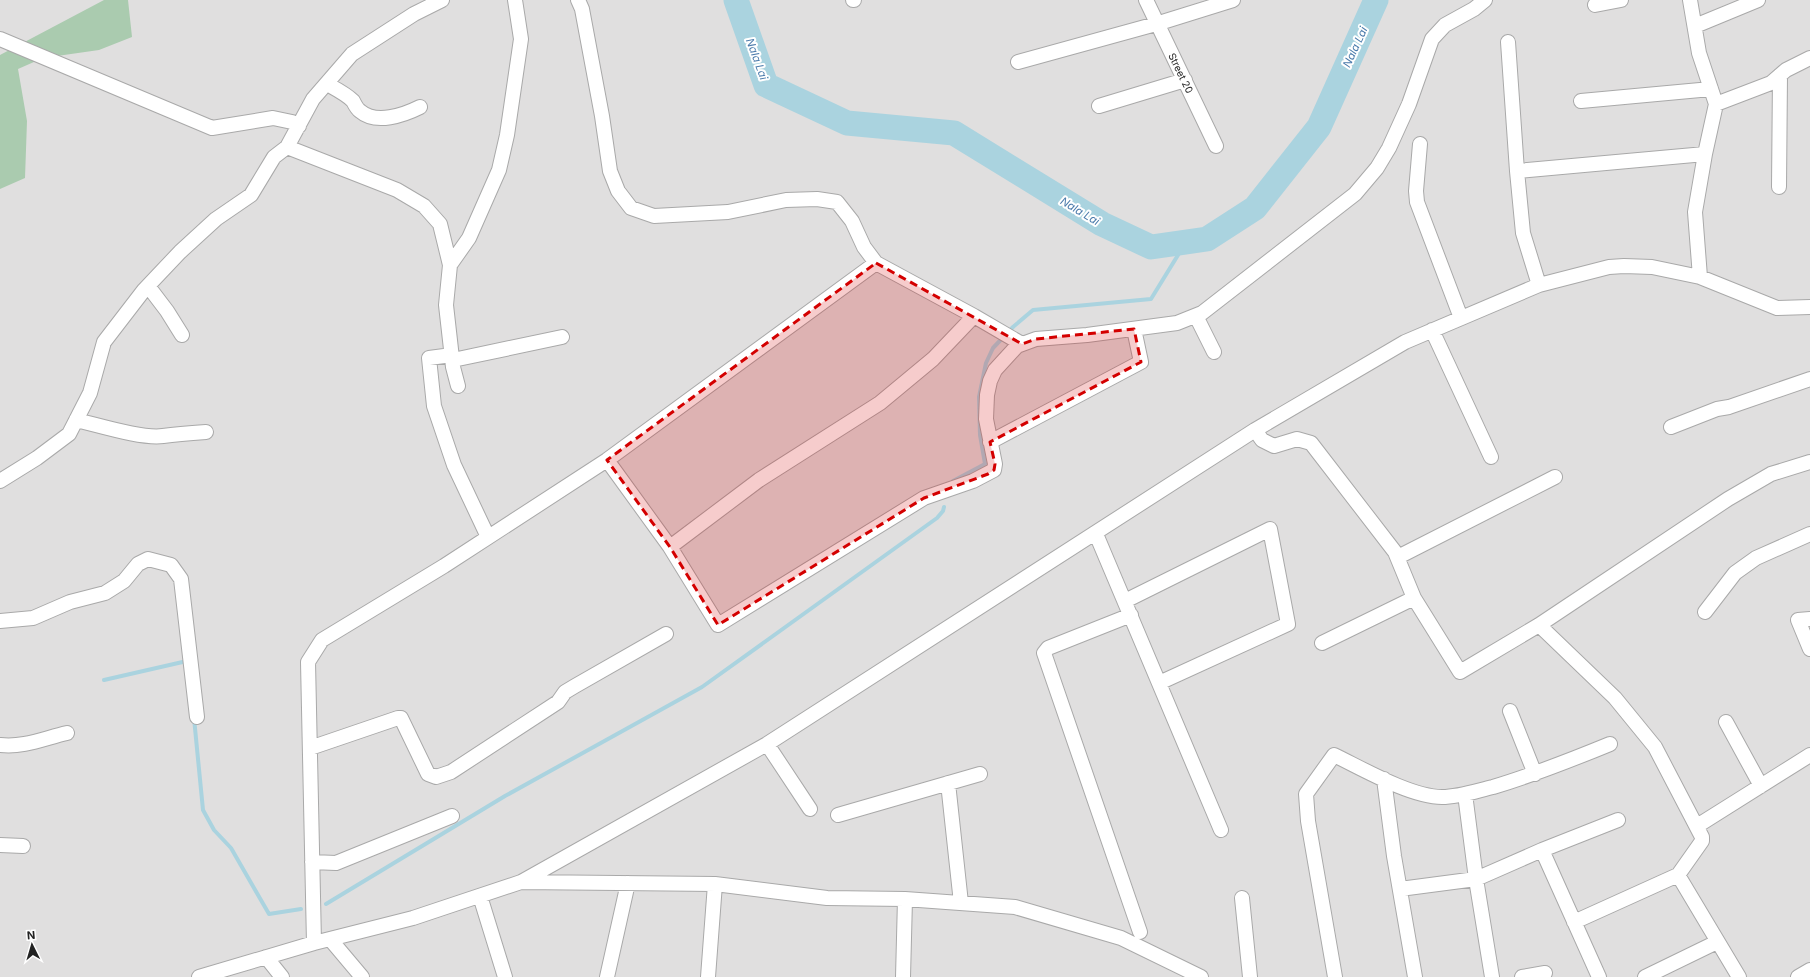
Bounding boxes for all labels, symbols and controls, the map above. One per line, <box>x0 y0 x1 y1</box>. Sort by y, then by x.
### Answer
water label: Nala Lai <box>1340 24 1371 70</box>
water label: Nala Lai <box>743 36 771 82</box>
street label: Street 20 <box>1166 51 1196 95</box>
water label: Nala Lai <box>1058 194 1102 228</box>
north arrow <box>12 925 52 965</box>
text: N <box>26 928 36 942</box>

